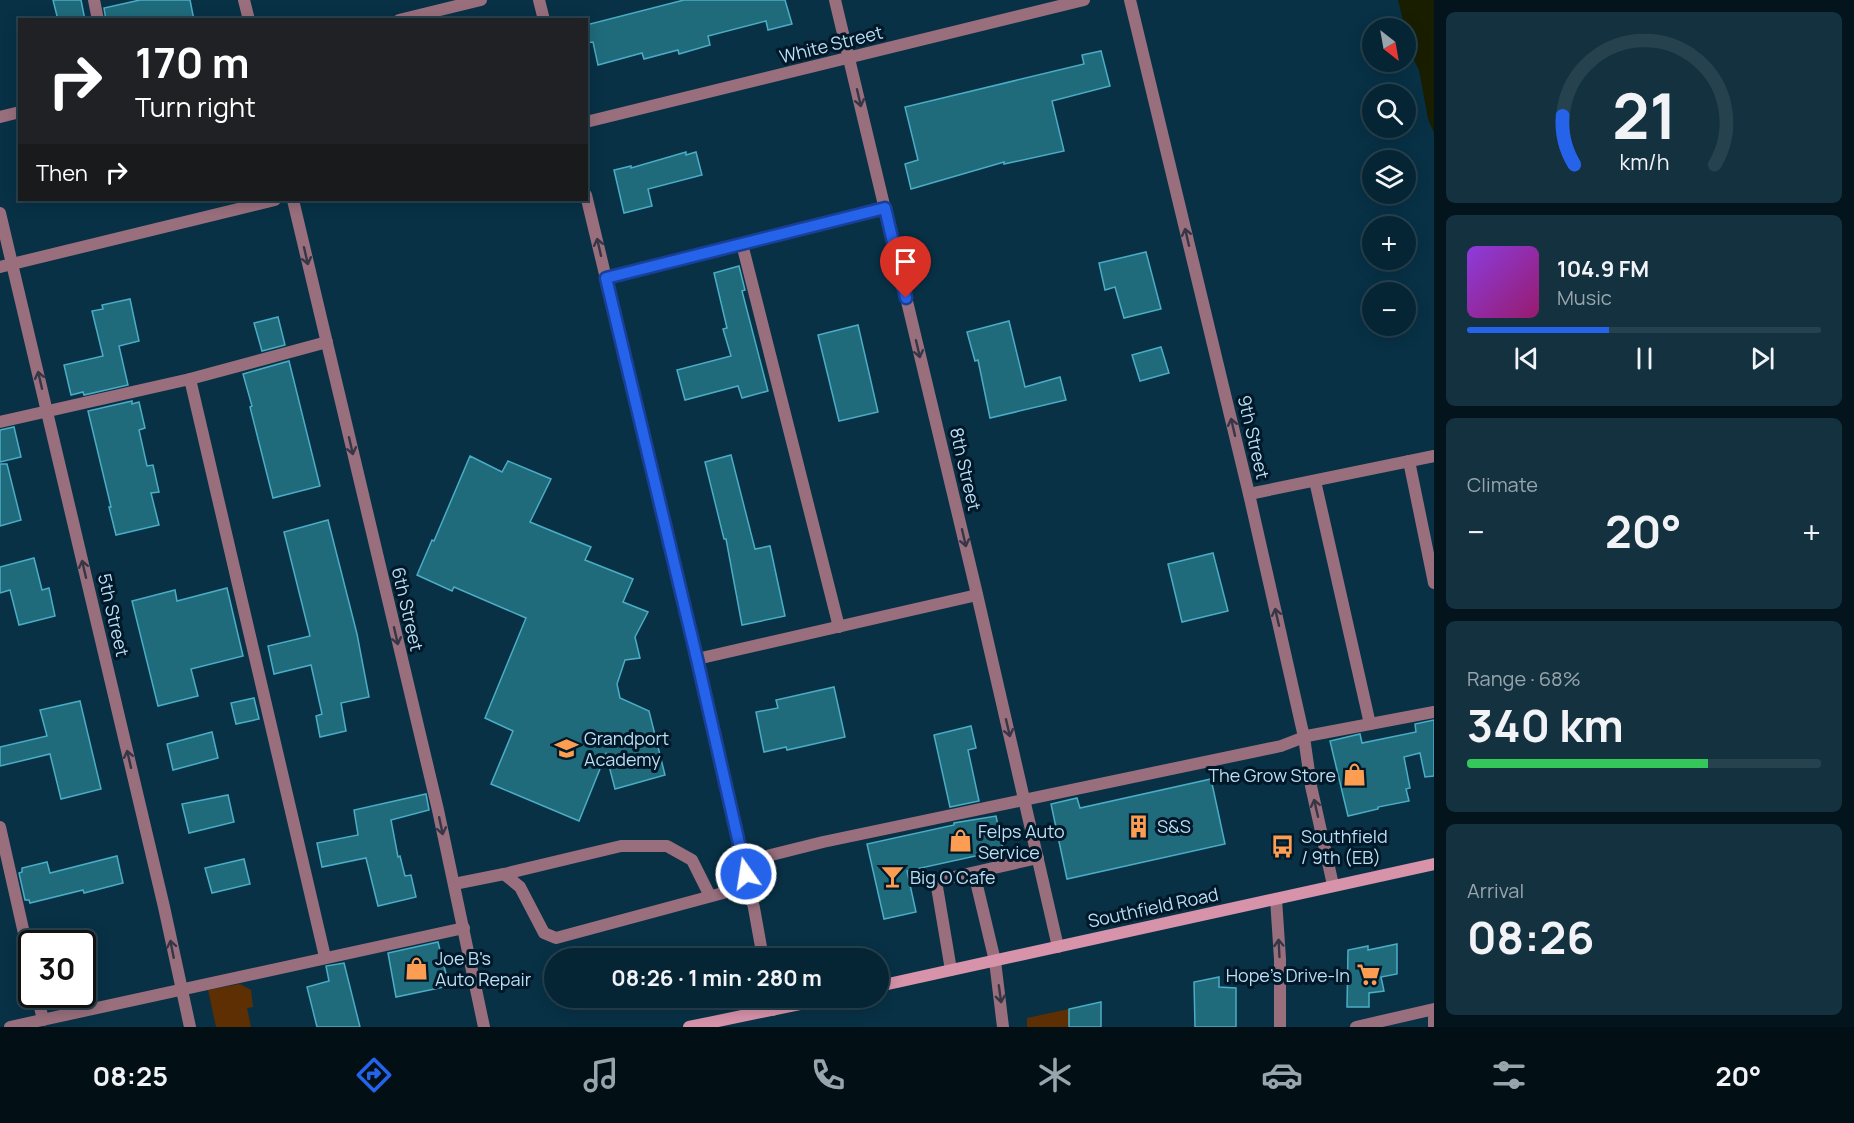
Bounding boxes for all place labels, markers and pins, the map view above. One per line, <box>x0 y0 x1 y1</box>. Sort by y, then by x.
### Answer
pin <box>880 236 931 298</box>
place label: Grandport Academy <box>584 726 669 771</box>
school or university icon: Grandport Academy <box>553 735 579 761</box>
shop icon: The Grow Store <box>1341 762 1367 788</box>
place label: The Grow Store <box>1208 763 1336 787</box>
building icon: S&S <box>1126 813 1152 839</box>
place label: S&S <box>1157 814 1191 838</box>
place label: Felps Auto Service <box>978 819 1065 864</box>
place label: Southfield / 9th (EB) <box>1301 824 1388 869</box>
shop icon: Felps Auto Service <box>947 828 973 854</box>
bus stop icon: Southfield / 9th (EB) <box>1270 833 1296 859</box>
bar icon: Big O Cafe <box>879 864 905 890</box>
place label: Big O Cafe <box>910 865 996 889</box>
place label: Joe B's Auto Repair <box>435 946 532 991</box>
shop icon: Joe B's Auto Repair <box>404 955 430 981</box>
supermarket icon: Hope's Drive-In <box>1355 962 1381 988</box>
place label: Hope's Drive-In <box>1226 963 1350 987</box>

